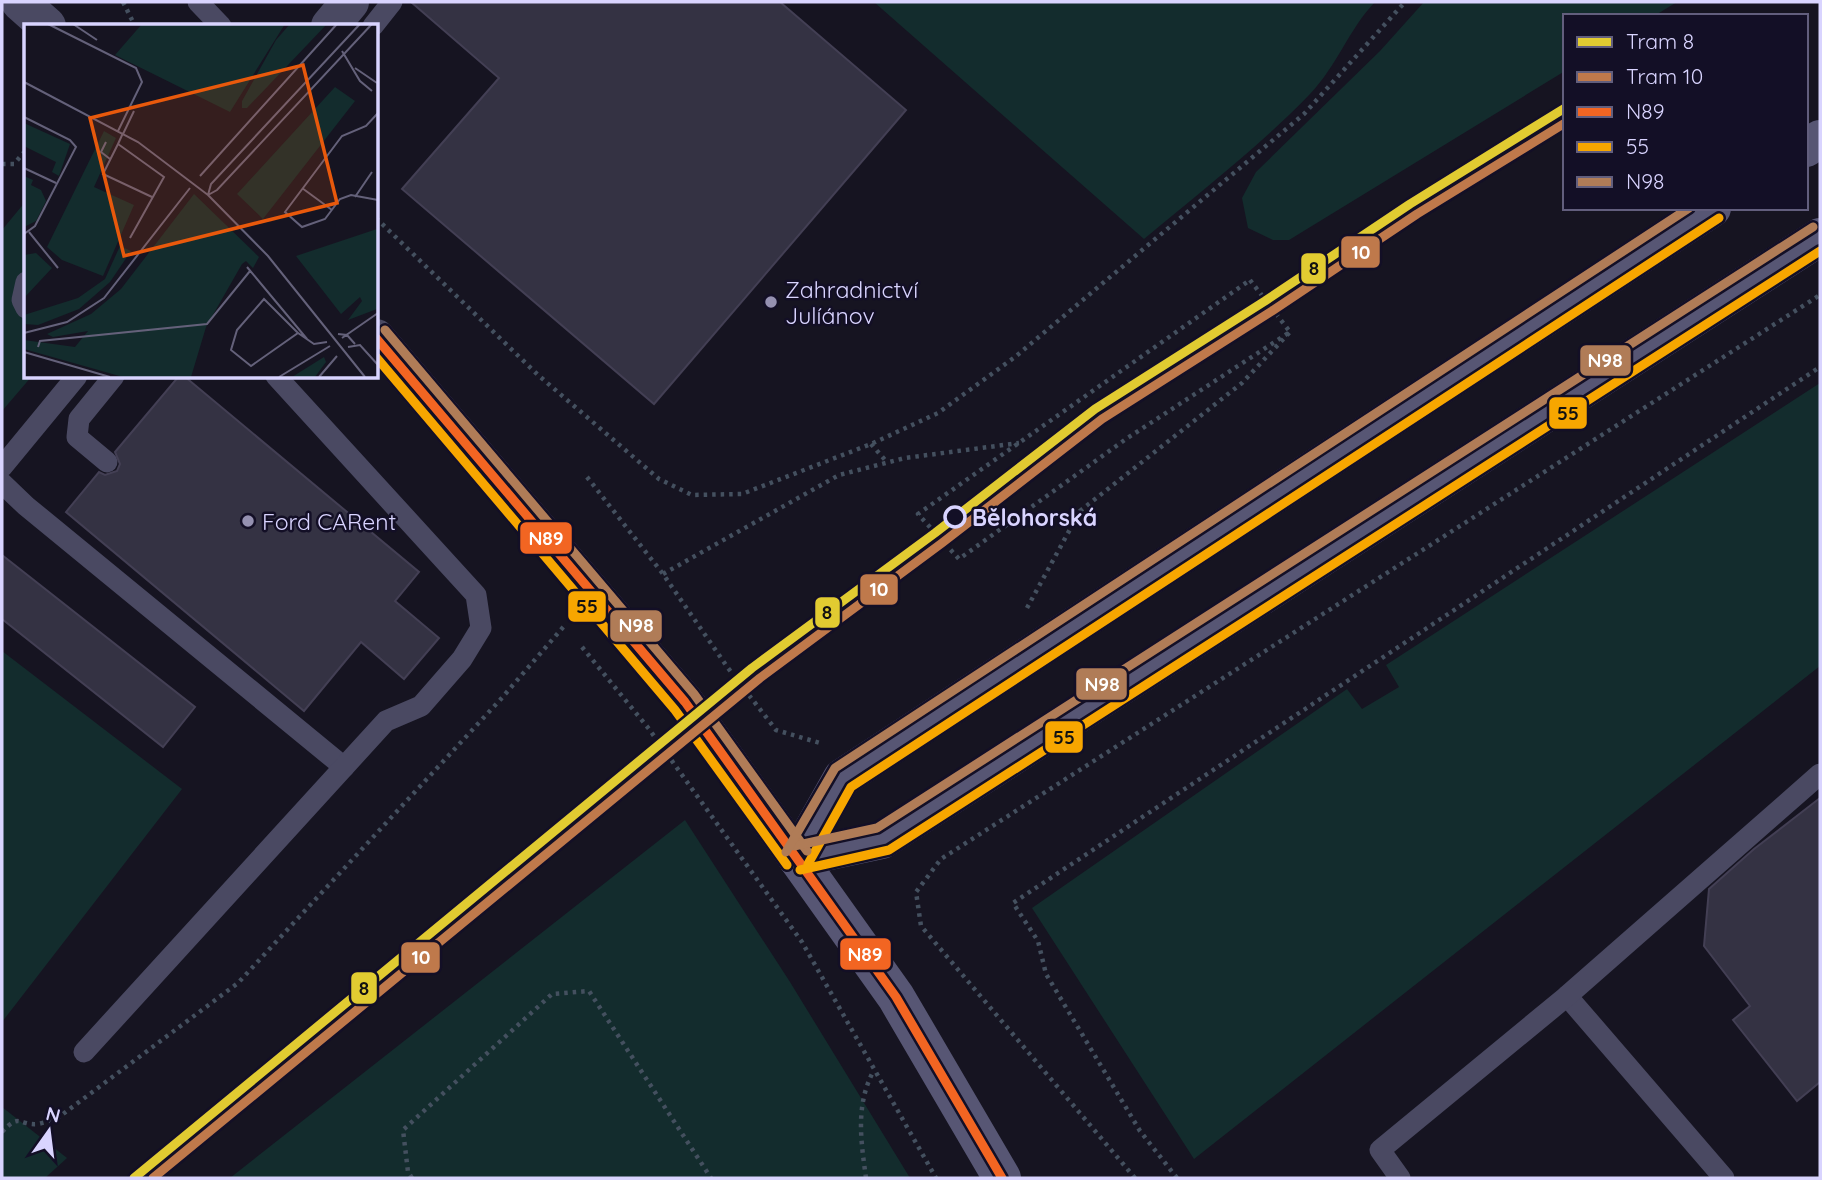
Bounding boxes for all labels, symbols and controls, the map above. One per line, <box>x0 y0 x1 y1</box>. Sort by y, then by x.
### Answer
legend <box>1563 14 1808 210</box>
inset map <box>24 24 378 378</box>
text: Tram 8 <box>1626 28 1694 54</box>
text: Tram 10 <box>1626 63 1703 89</box>
text: N89 <box>1626 98 1664 124</box>
text: 55 <box>1626 133 1649 159</box>
text: N98 <box>1626 168 1664 194</box>
line badge: 10 <box>1340 235 1381 269</box>
text: 10 <box>1351 240 1371 264</box>
line badge: 8 <box>1300 252 1327 285</box>
text: 8 <box>1309 256 1319 280</box>
place label: Zahradnictví Julíánov <box>785 275 918 330</box>
marker: Zahradnictví Julíánov <box>763 294 779 310</box>
line badge: N98 <box>1579 344 1632 377</box>
text: N98 <box>1587 348 1623 372</box>
line badge: 55 <box>1548 396 1588 430</box>
text: 55 <box>1557 401 1579 425</box>
place label: Bělohorská <box>972 503 1097 532</box>
marker: Bělohorská <box>944 506 966 528</box>
place label: Ford CARent <box>262 507 397 536</box>
marker: Ford CARent <box>240 513 256 529</box>
line badge: N89 <box>519 521 573 555</box>
text: N89 <box>528 526 564 550</box>
line badge: 10 <box>859 573 899 606</box>
text: 10 <box>869 577 889 601</box>
line badge: 55 <box>567 590 607 623</box>
text: 55 <box>576 594 598 618</box>
line badge: 8 <box>814 596 841 629</box>
text: 8 <box>822 600 832 624</box>
line badge: N98 <box>609 609 663 643</box>
text: N98 <box>618 613 654 637</box>
line badge: N98 <box>1075 667 1128 701</box>
text: N98 <box>1084 672 1120 696</box>
line badge: 55 <box>1044 720 1084 754</box>
text: 55 <box>1053 725 1075 749</box>
line badge: N89 <box>839 937 892 971</box>
line badge: 10 <box>400 941 441 974</box>
text: N89 <box>847 942 883 966</box>
text: 10 <box>411 945 431 969</box>
line badge: 8 <box>350 971 378 1005</box>
text: 8 <box>359 976 369 1000</box>
north arrow <box>14 1096 84 1166</box>
text: N <box>43 1101 63 1128</box>

